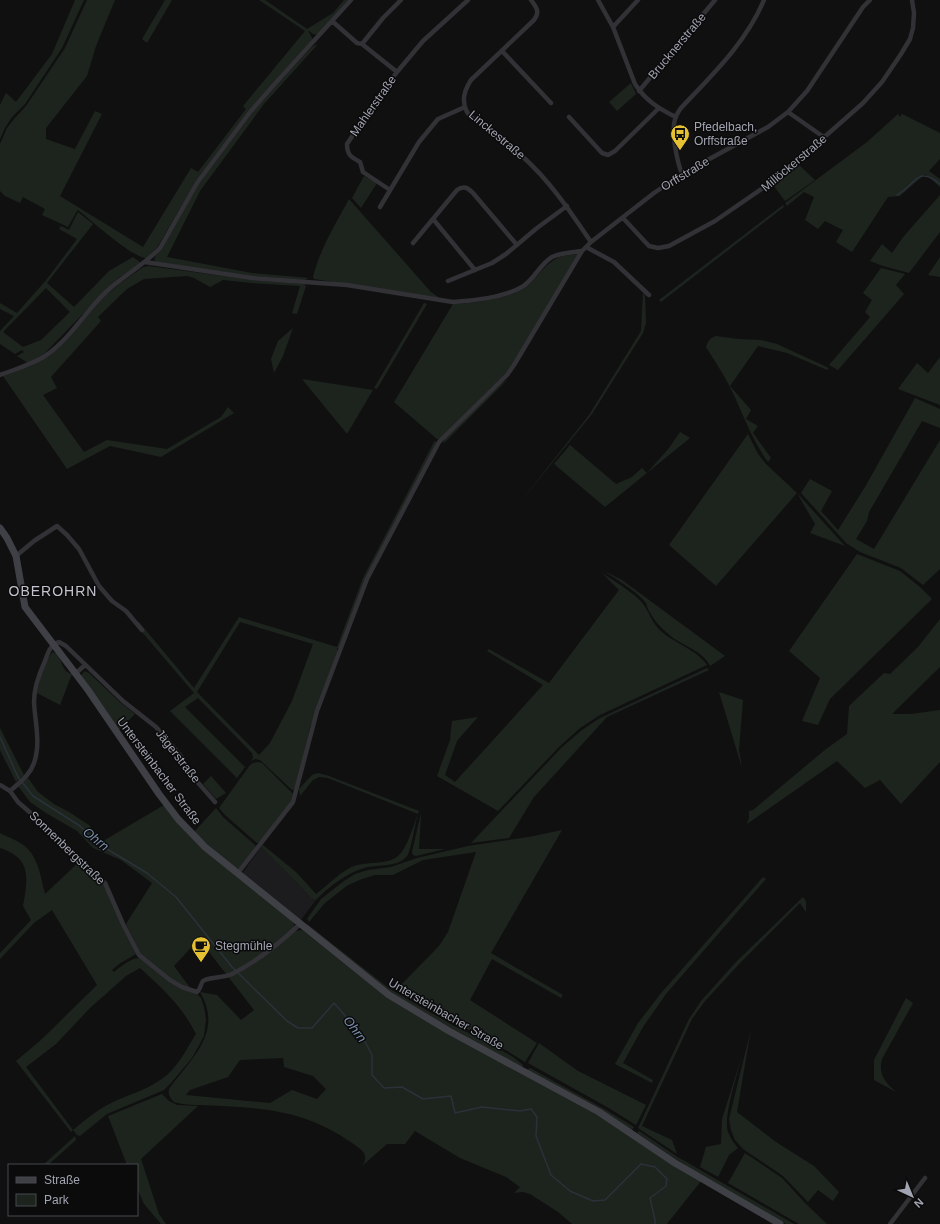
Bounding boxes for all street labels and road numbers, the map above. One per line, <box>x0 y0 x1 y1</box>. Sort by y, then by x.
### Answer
street label: Brucknerstraße <box>645 10 709 82</box>
street label: Mahlerstraße <box>347 73 399 139</box>
street label: Linckestraße <box>466 108 528 163</box>
street label: Millöckerstraße <box>758 131 830 195</box>
street label: Orffstraße <box>658 154 712 194</box>
street label: Untersteinbacher Straße <box>114 715 204 828</box>
street label: Jägerstraße <box>153 726 203 786</box>
street label: Sonnenbergstraße <box>26 808 108 888</box>
street label: Untersteinbacher Straße <box>386 975 506 1053</box>

